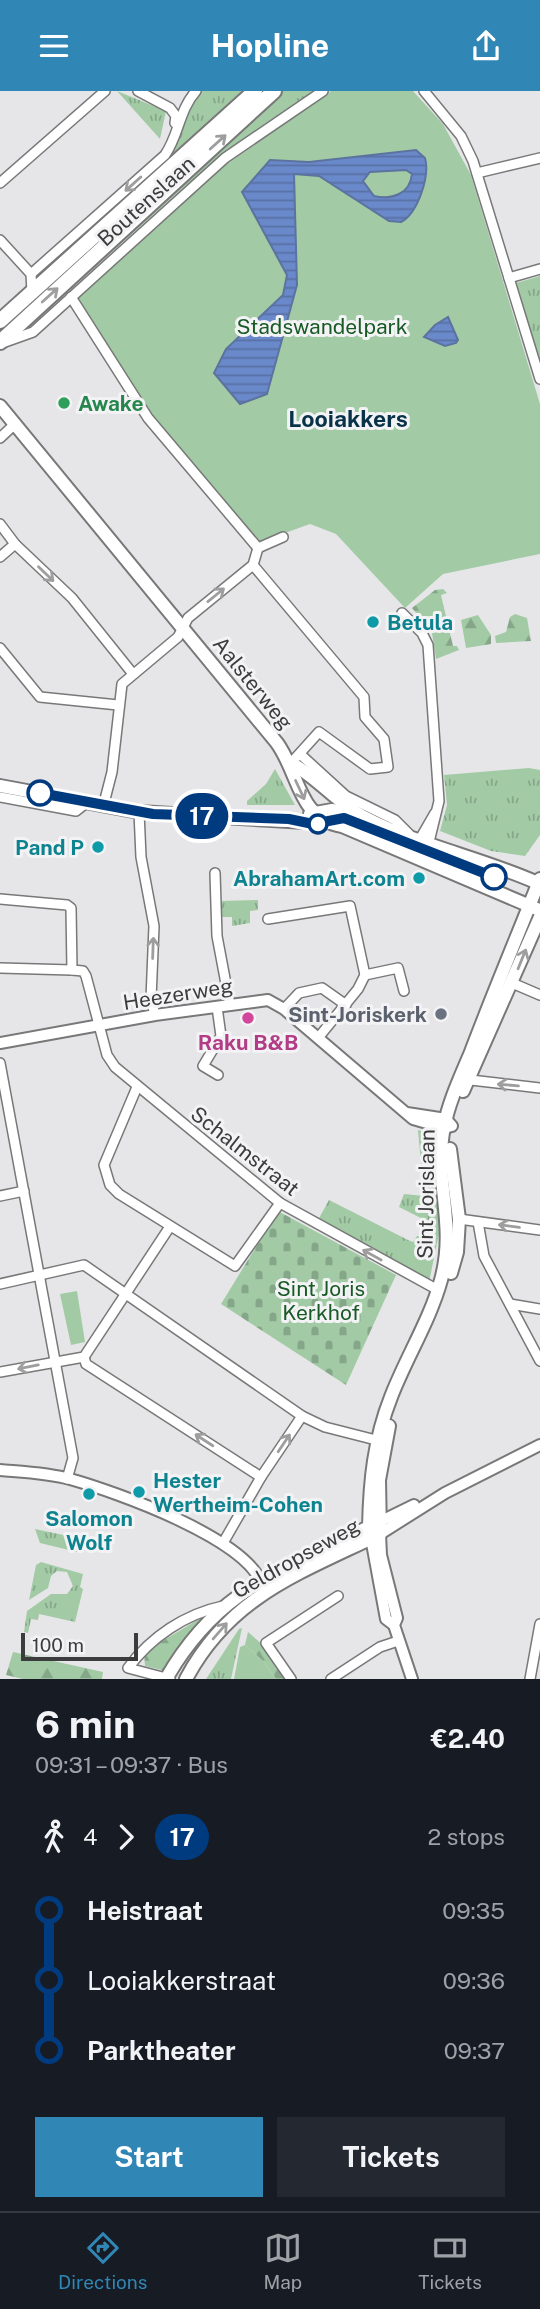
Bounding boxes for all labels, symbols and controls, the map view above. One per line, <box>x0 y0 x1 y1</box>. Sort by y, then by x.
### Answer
icon: menu <box>35 27 73 65</box>
text: Hopline <box>211 27 329 64</box>
icon: share <box>467 27 505 65</box>
one-way arrow <box>209 133 226 150</box>
street label: Boutenslaan <box>92 151 200 251</box>
one-way arrow <box>124 176 142 192</box>
one-way arrow <box>41 287 59 303</box>
park label: Stadswandelpark <box>236 314 408 339</box>
place label: Awake <box>78 391 144 416</box>
marker: Awake <box>56 395 72 411</box>
district label: Looiakkers <box>288 405 408 432</box>
one-way arrow <box>37 565 54 582</box>
one-way arrow <box>207 587 225 603</box>
place label: Betula <box>387 610 453 635</box>
marker: Betula <box>365 614 381 630</box>
street label: Aalsterweg <box>208 631 298 735</box>
one-way arrow <box>294 778 307 800</box>
unlabelled marker <box>27 780 53 806</box>
line badge: 17 <box>170 793 234 839</box>
text: 17 <box>189 802 215 830</box>
unlabelled marker <box>308 814 328 834</box>
place label: Pand P <box>15 835 84 860</box>
marker: Pand P <box>90 839 106 855</box>
unlabelled marker <box>481 864 507 890</box>
place label: AbrahamArt.com <box>233 866 405 891</box>
marker: AbrahamArt.com <box>411 870 427 886</box>
one-way arrow <box>147 936 160 959</box>
one-way arrow <box>517 949 530 970</box>
street label: Heezerweg <box>121 973 235 1015</box>
place label: Sint-Joriskerk <box>288 1002 427 1027</box>
marker: Sint-Joriskerk <box>433 1006 449 1022</box>
marker: Raku B&B <box>240 1010 256 1026</box>
place label: Raku B&B <box>198 1030 298 1055</box>
one-way arrow <box>498 1078 520 1091</box>
street label: Schalmstraat <box>186 1101 304 1201</box>
street label: Sint Jorislaan <box>412 1129 440 1259</box>
one-way arrow <box>498 1219 521 1232</box>
one-way arrow <box>363 1248 383 1262</box>
park label: Sint Joris Kerkhof <box>277 1276 365 1325</box>
one-way arrow <box>17 1360 40 1374</box>
one-way arrow <box>194 1432 214 1446</box>
one-way arrow <box>276 1434 291 1453</box>
place label: Hester Wertheim-Cohen <box>153 1468 323 1517</box>
marker: Hester Wertheim-Cohen <box>131 1484 147 1500</box>
marker: Salomon Wolf <box>81 1486 97 1502</box>
place label: Salomon Wolf <box>45 1506 133 1555</box>
street label: Geldropseweg <box>228 1513 364 1603</box>
one-way arrow <box>212 1622 228 1640</box>
scale bar <box>21 1630 138 1662</box>
text: 100 m <box>32 1634 84 1656</box>
text: 6 min <box>35 1702 136 1747</box>
text: €2.40 <box>431 1723 505 1754</box>
text: 09:31 – 09:37 · Bus <box>35 1751 228 1778</box>
icon: walk <box>35 1818 73 1856</box>
icon: forward <box>107 1818 145 1856</box>
text: 4 <box>83 1823 97 1850</box>
text: 17 <box>169 1823 195 1851</box>
text: 2 stops <box>427 1823 505 1850</box>
text: Heistraat <box>87 1895 203 1926</box>
text: 09:35 <box>442 1897 505 1924</box>
text: Looiakkerstraat <box>87 1965 276 1996</box>
text: 09:36 <box>443 1967 505 1994</box>
text: Parktheater <box>87 2035 236 2066</box>
text: 09:37 <box>444 2037 505 2064</box>
button: Start <box>35 2117 263 2197</box>
button: Tickets <box>277 2117 505 2197</box>
tab: Directions <box>58 2229 147 2293</box>
tab: Map <box>263 2229 302 2293</box>
tab: Tickets <box>418 2229 482 2293</box>

